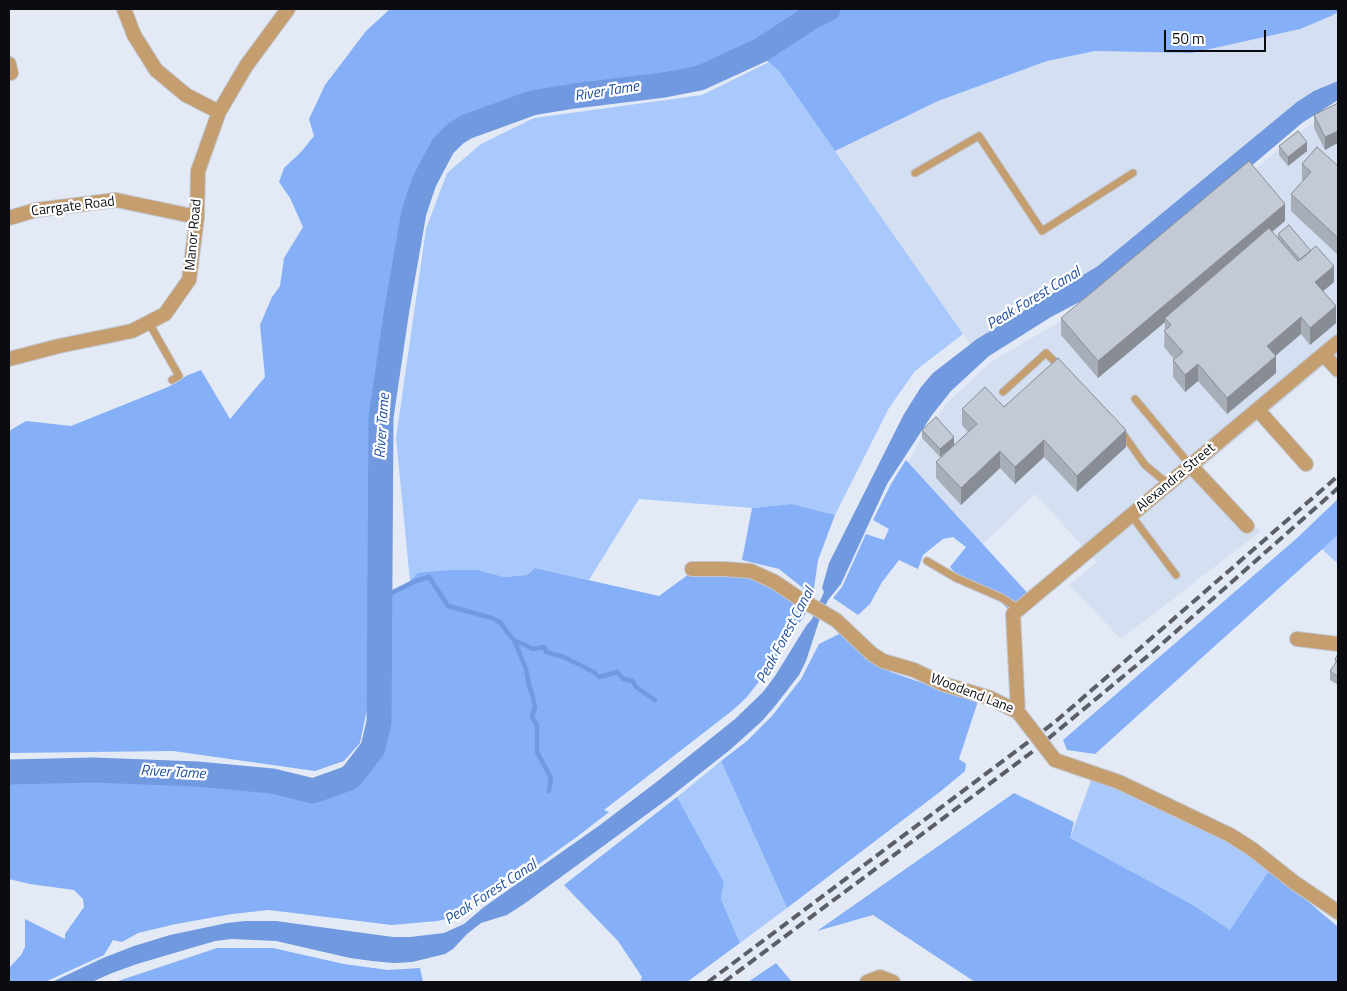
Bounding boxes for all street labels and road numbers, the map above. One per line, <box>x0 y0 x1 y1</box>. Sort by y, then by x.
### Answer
street label: Carrgate Road <box>30 194 116 220</box>
street label: Manor Road <box>182 198 206 272</box>
street label: Alexandra Street <box>1133 440 1219 516</box>
street label: Woodend Lane <box>928 670 1016 718</box>

